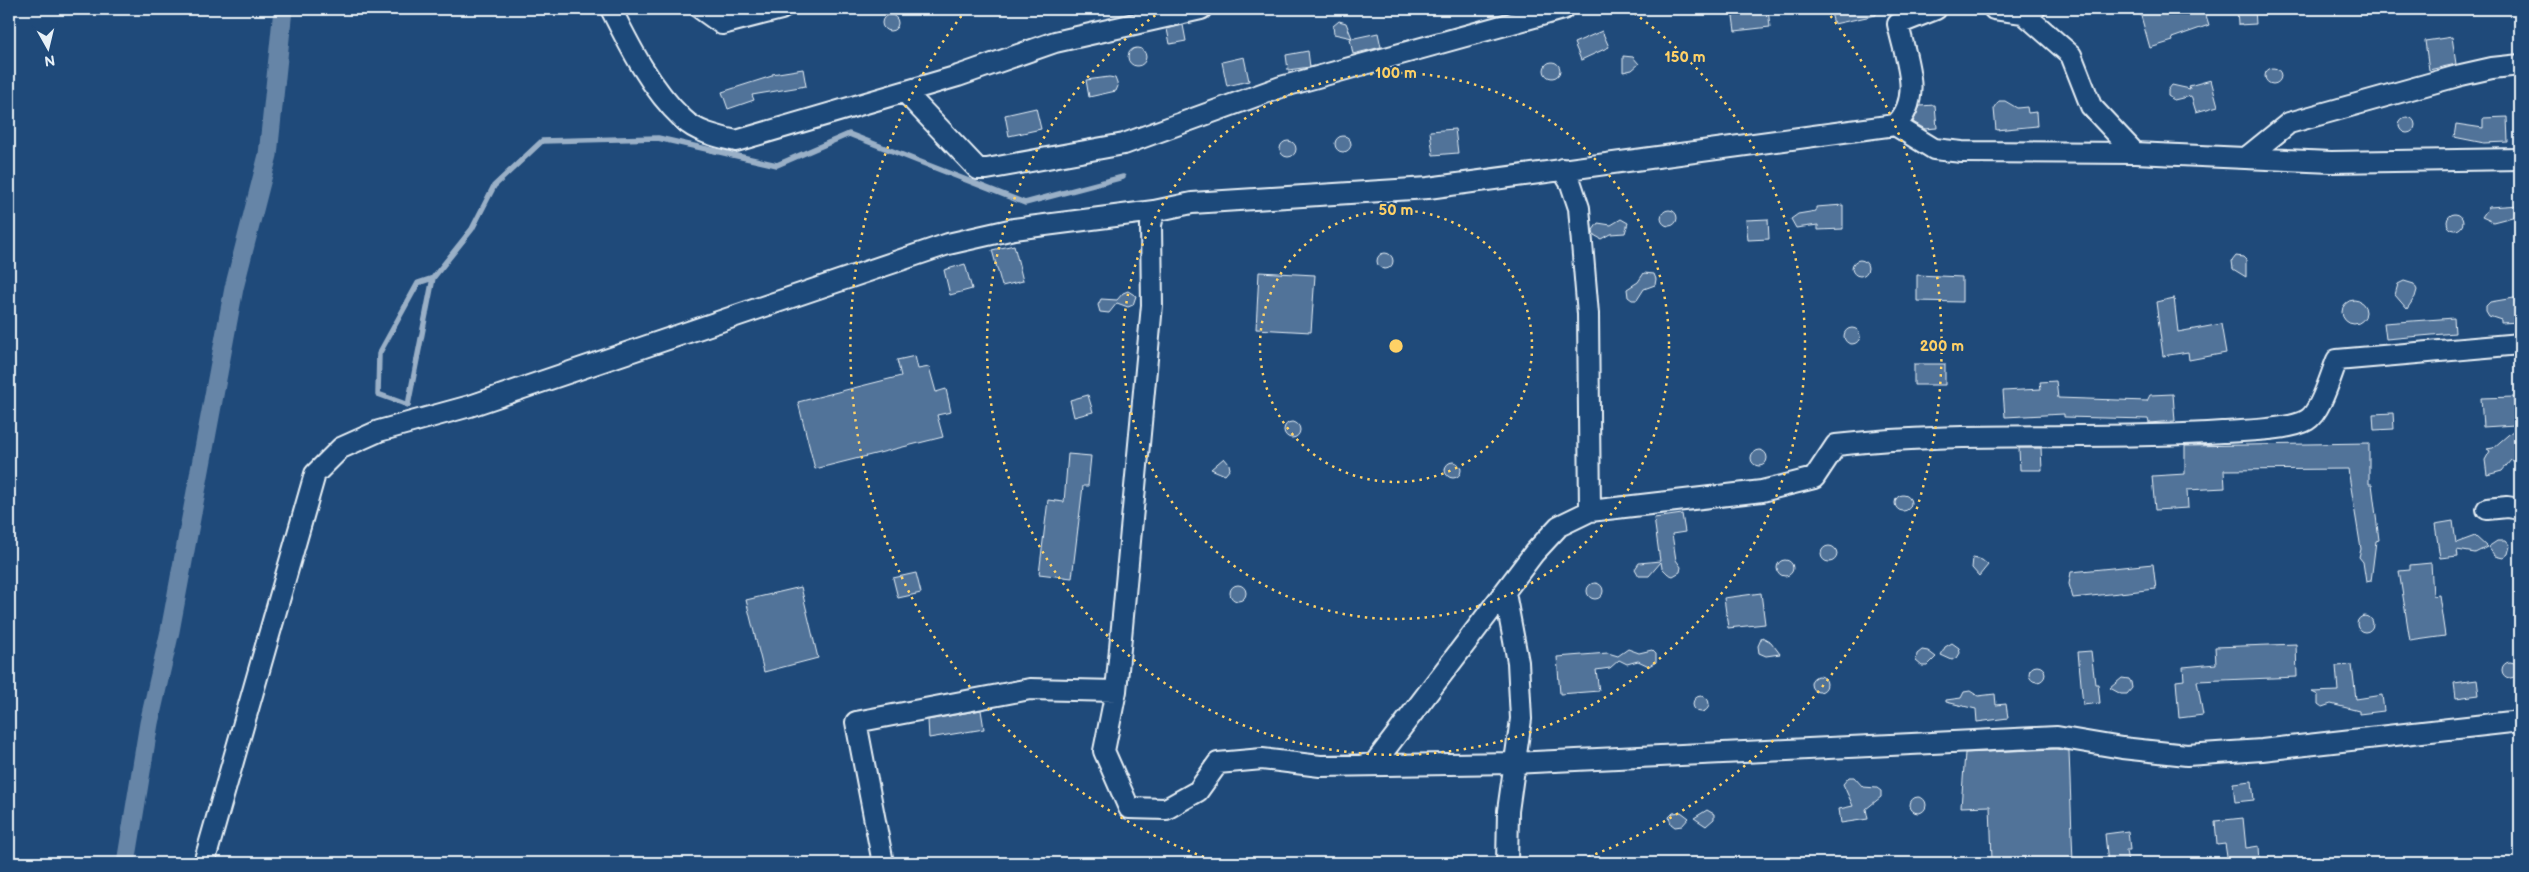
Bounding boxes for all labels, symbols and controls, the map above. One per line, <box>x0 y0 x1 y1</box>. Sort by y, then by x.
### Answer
north arrow <box>22 22 72 72</box>
text: 150 m <box>1664 48 1706 67</box>
text: N <box>43 51 56 70</box>
text: 100 m <box>1375 64 1417 83</box>
text: 50 m <box>1379 201 1414 220</box>
centre of rings <box>1387 337 1405 355</box>
text: 200 m <box>1920 337 1964 356</box>

